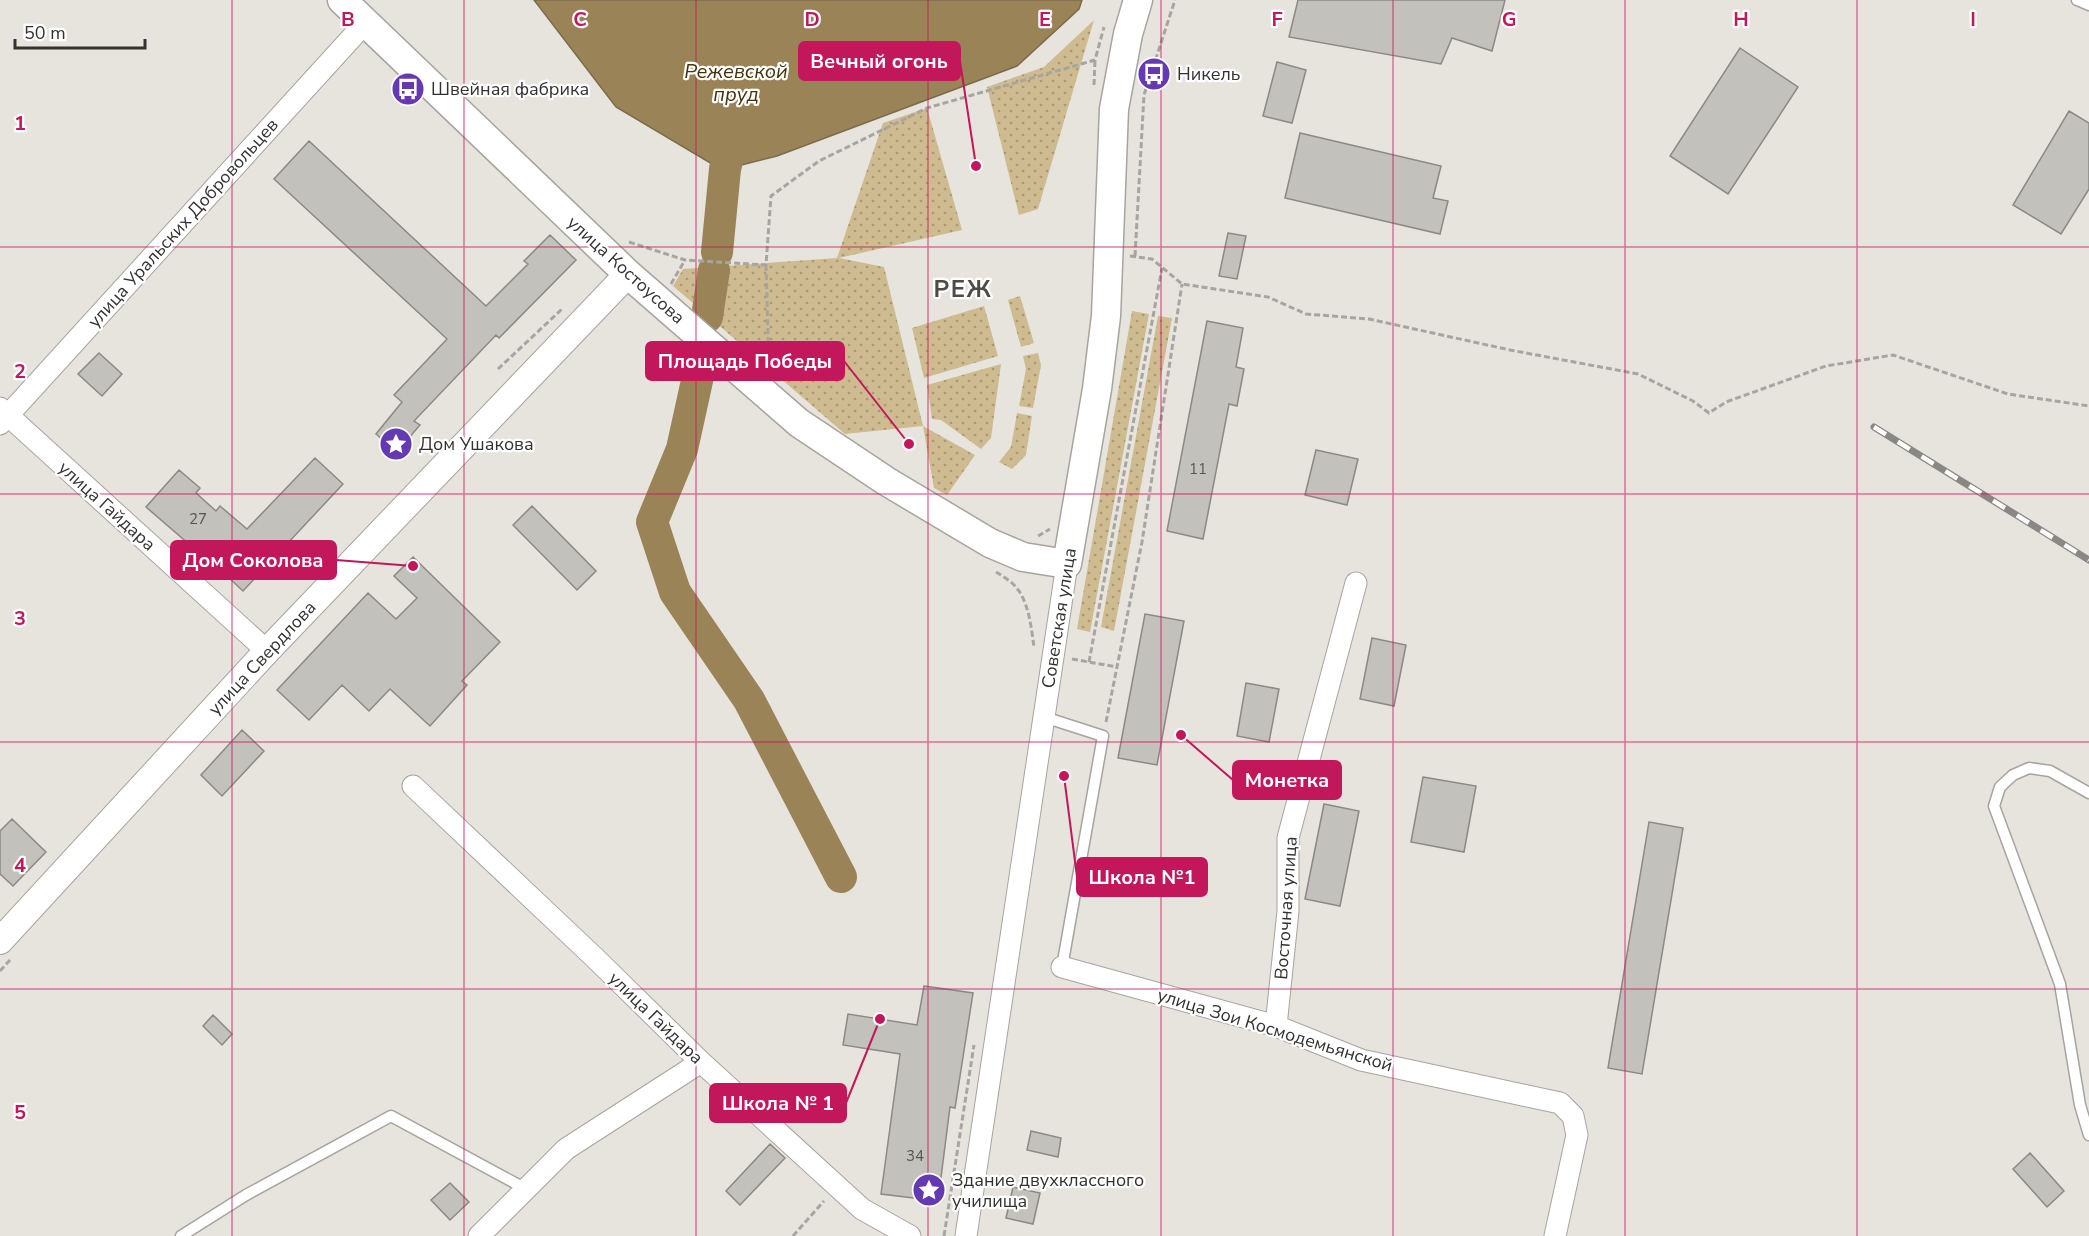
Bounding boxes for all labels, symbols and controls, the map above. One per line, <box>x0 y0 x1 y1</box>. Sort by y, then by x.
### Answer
text: B <box>341 6 355 33</box>
text: C <box>573 6 587 33</box>
text: D <box>804 6 820 33</box>
text: E <box>1039 6 1051 33</box>
text: F <box>1271 6 1283 33</box>
text: G <box>1502 6 1516 33</box>
text: H <box>1733 6 1749 33</box>
text: I <box>1970 6 1976 33</box>
scale bar <box>15 12 146 50</box>
text: 50 m <box>24 21 66 45</box>
callout: Вечный огонь <box>799 42 960 80</box>
text: Вечный огонь <box>810 48 948 75</box>
bus stop icon: Никель <box>1136 56 1172 92</box>
water label: Режевской пруд <box>684 58 788 108</box>
place label: Никель <box>1177 62 1240 86</box>
bus stop icon: Швейная фабрика <box>390 71 426 107</box>
place label: Швейная фабрика <box>431 77 589 101</box>
text: 1 <box>14 110 26 137</box>
street label: улица Уральских Добровольцев <box>82 113 284 333</box>
street label: улица Костоусова <box>562 211 690 329</box>
district label: РЕЖ <box>934 273 992 305</box>
callout: Площадь Победы <box>646 342 844 380</box>
text: Площадь Победы <box>658 348 832 375</box>
text: 2 <box>14 358 26 385</box>
place icon: Дом Ушакова <box>378 426 414 462</box>
place label: Дом Ушакова <box>419 432 534 456</box>
street label: улица Гайдара <box>53 456 161 556</box>
house number: 11 <box>1189 459 1207 479</box>
house number: 27 <box>189 509 207 529</box>
callout: Дом Соколова <box>171 541 336 579</box>
street label: Советская улица <box>1036 546 1082 690</box>
text: Дом Соколова <box>182 547 324 574</box>
street label: улица Свердлова <box>203 596 321 720</box>
text: 3 <box>14 605 26 632</box>
callout: Монетка <box>1233 761 1341 799</box>
text: Монетка <box>1245 767 1329 794</box>
street label: Восточная улица <box>1269 835 1303 981</box>
text: 4 <box>14 852 26 879</box>
callout: Школа №1 <box>1077 858 1207 896</box>
text: Школа №1 <box>1089 864 1195 891</box>
street label: улица Гайдара <box>603 967 709 1069</box>
street label: улица Зои Космодемьянской <box>1154 983 1396 1077</box>
callout: Школа № 1 <box>710 1084 846 1122</box>
text: Школа № 1 <box>722 1090 834 1117</box>
text: 5 <box>14 1099 26 1126</box>
house number: 34 <box>906 1146 924 1166</box>
place label: Здание двухклассного училища <box>952 1168 1144 1213</box>
place icon: Здание двухклассного училища <box>911 1172 947 1208</box>

